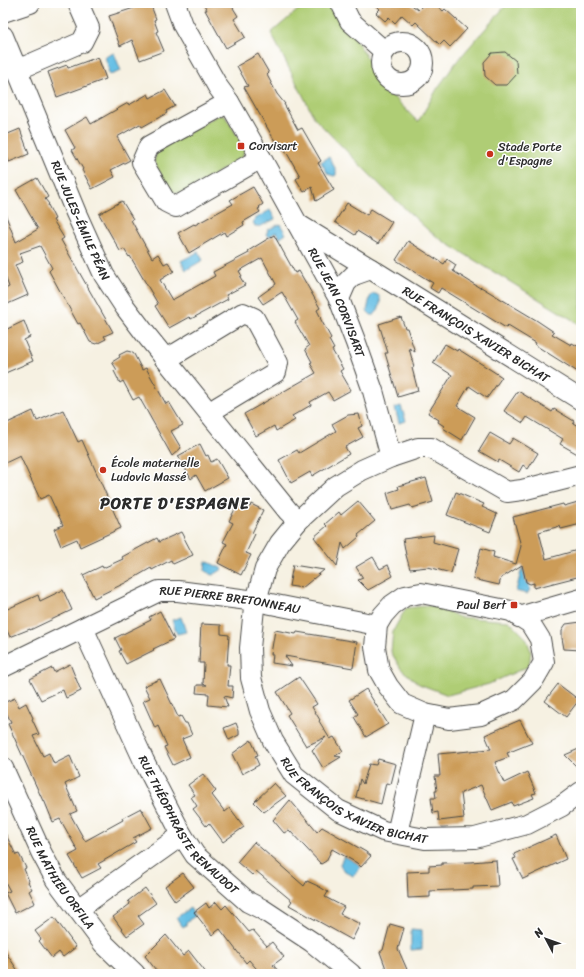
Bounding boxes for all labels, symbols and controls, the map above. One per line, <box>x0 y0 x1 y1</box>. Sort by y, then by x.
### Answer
place label: Corvisart <box>249 135 298 157</box>
place label: Stade Porte d'Espagne <box>498 136 562 172</box>
marker: Corvisart <box>236 141 246 151</box>
marker: Stade Porte d'Espagne <box>485 149 495 159</box>
street label: RUE JULES-ÉMILE PÉAN <box>44 157 116 286</box>
street label: RUE JEAN CORVISART <box>302 244 372 361</box>
street label: RUE FRANÇOIS XAVIER BICHAT <box>398 280 555 389</box>
place label: École maternelle Ludovic Massé <box>111 452 200 488</box>
marker: École maternelle Ludovic Massé <box>98 465 108 475</box>
district label: PORTE D'ESPAGNE <box>100 489 250 518</box>
street label: RUE PIERRE BRETONNEAU <box>159 580 303 621</box>
place label: Paul Bert <box>456 594 507 616</box>
marker: Paul Bert <box>509 600 519 610</box>
street label: RUE THÉOPHRASTE RENAUDOT <box>132 752 245 901</box>
street label: RUE FRANÇOIS XAVIER BICHAT <box>274 753 430 850</box>
street label: RUE MATHIEU ORFILA <box>20 822 100 934</box>
north arrow <box>526 919 566 959</box>
text: N <box>529 923 549 943</box>

